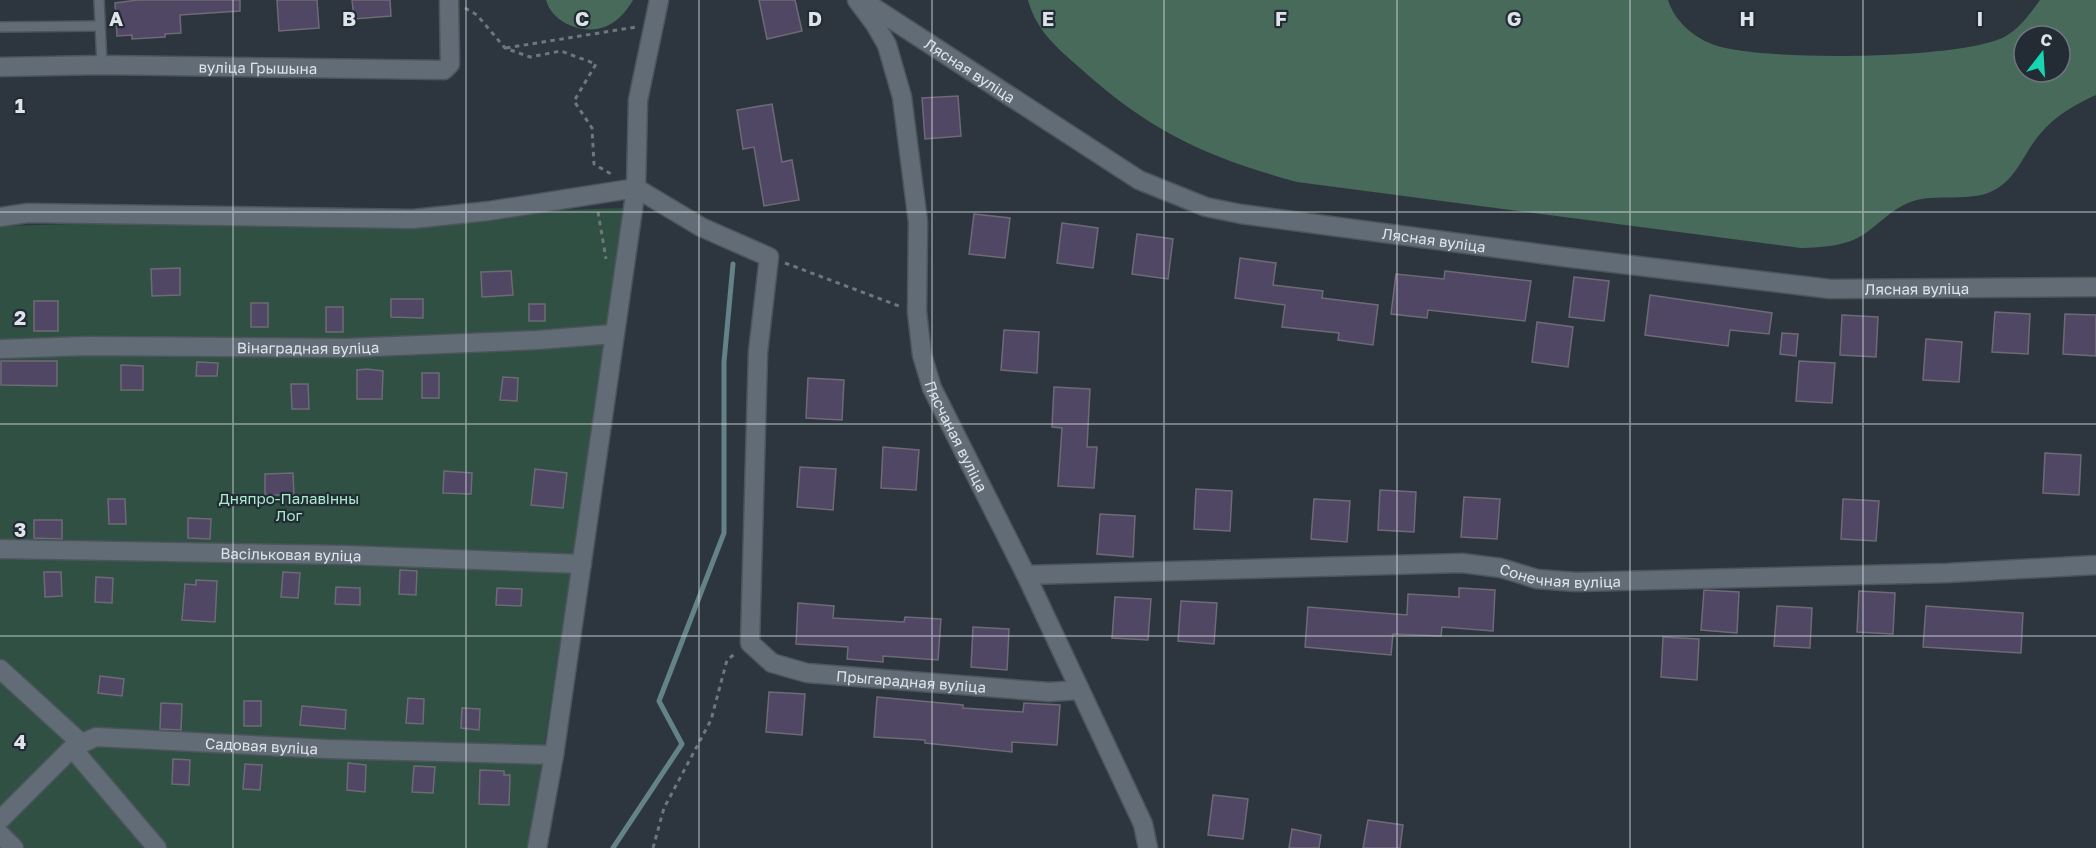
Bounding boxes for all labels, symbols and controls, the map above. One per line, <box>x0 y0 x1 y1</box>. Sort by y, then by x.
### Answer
text: A <box>109 6 123 30</box>
text: B <box>342 6 356 30</box>
text: C <box>575 6 589 30</box>
text: D <box>808 6 822 30</box>
text: E <box>1042 6 1054 30</box>
text: F <box>1275 6 1287 30</box>
text: G <box>1507 6 1521 30</box>
text: H <box>1739 6 1755 30</box>
text: I <box>1977 6 1983 30</box>
north arrow <box>2012 24 2072 84</box>
text: С <box>2038 28 2055 51</box>
street label: Лясная вуліца <box>921 34 1019 106</box>
street label: вуліца Грышына <box>199 57 317 77</box>
text: 1 <box>15 93 25 117</box>
street label: Лясная вуліца <box>1381 224 1487 256</box>
street label: Лясная вуліца <box>1865 279 1969 298</box>
text: 2 <box>14 305 26 329</box>
street label: Вінаградная вуліца <box>237 338 380 357</box>
street label: Пясчаная вуліца <box>921 379 992 495</box>
park label: Дняпро-Палавінны Лог <box>219 489 359 524</box>
text: 3 <box>14 517 26 541</box>
street label: Васільковая вуліца <box>220 544 362 565</box>
street label: Сонечная вуліца <box>1498 559 1621 591</box>
street label: Прыгарадная вуліца <box>835 666 987 696</box>
text: 4 <box>14 729 26 753</box>
street label: Садовая вуліца <box>205 734 319 758</box>

